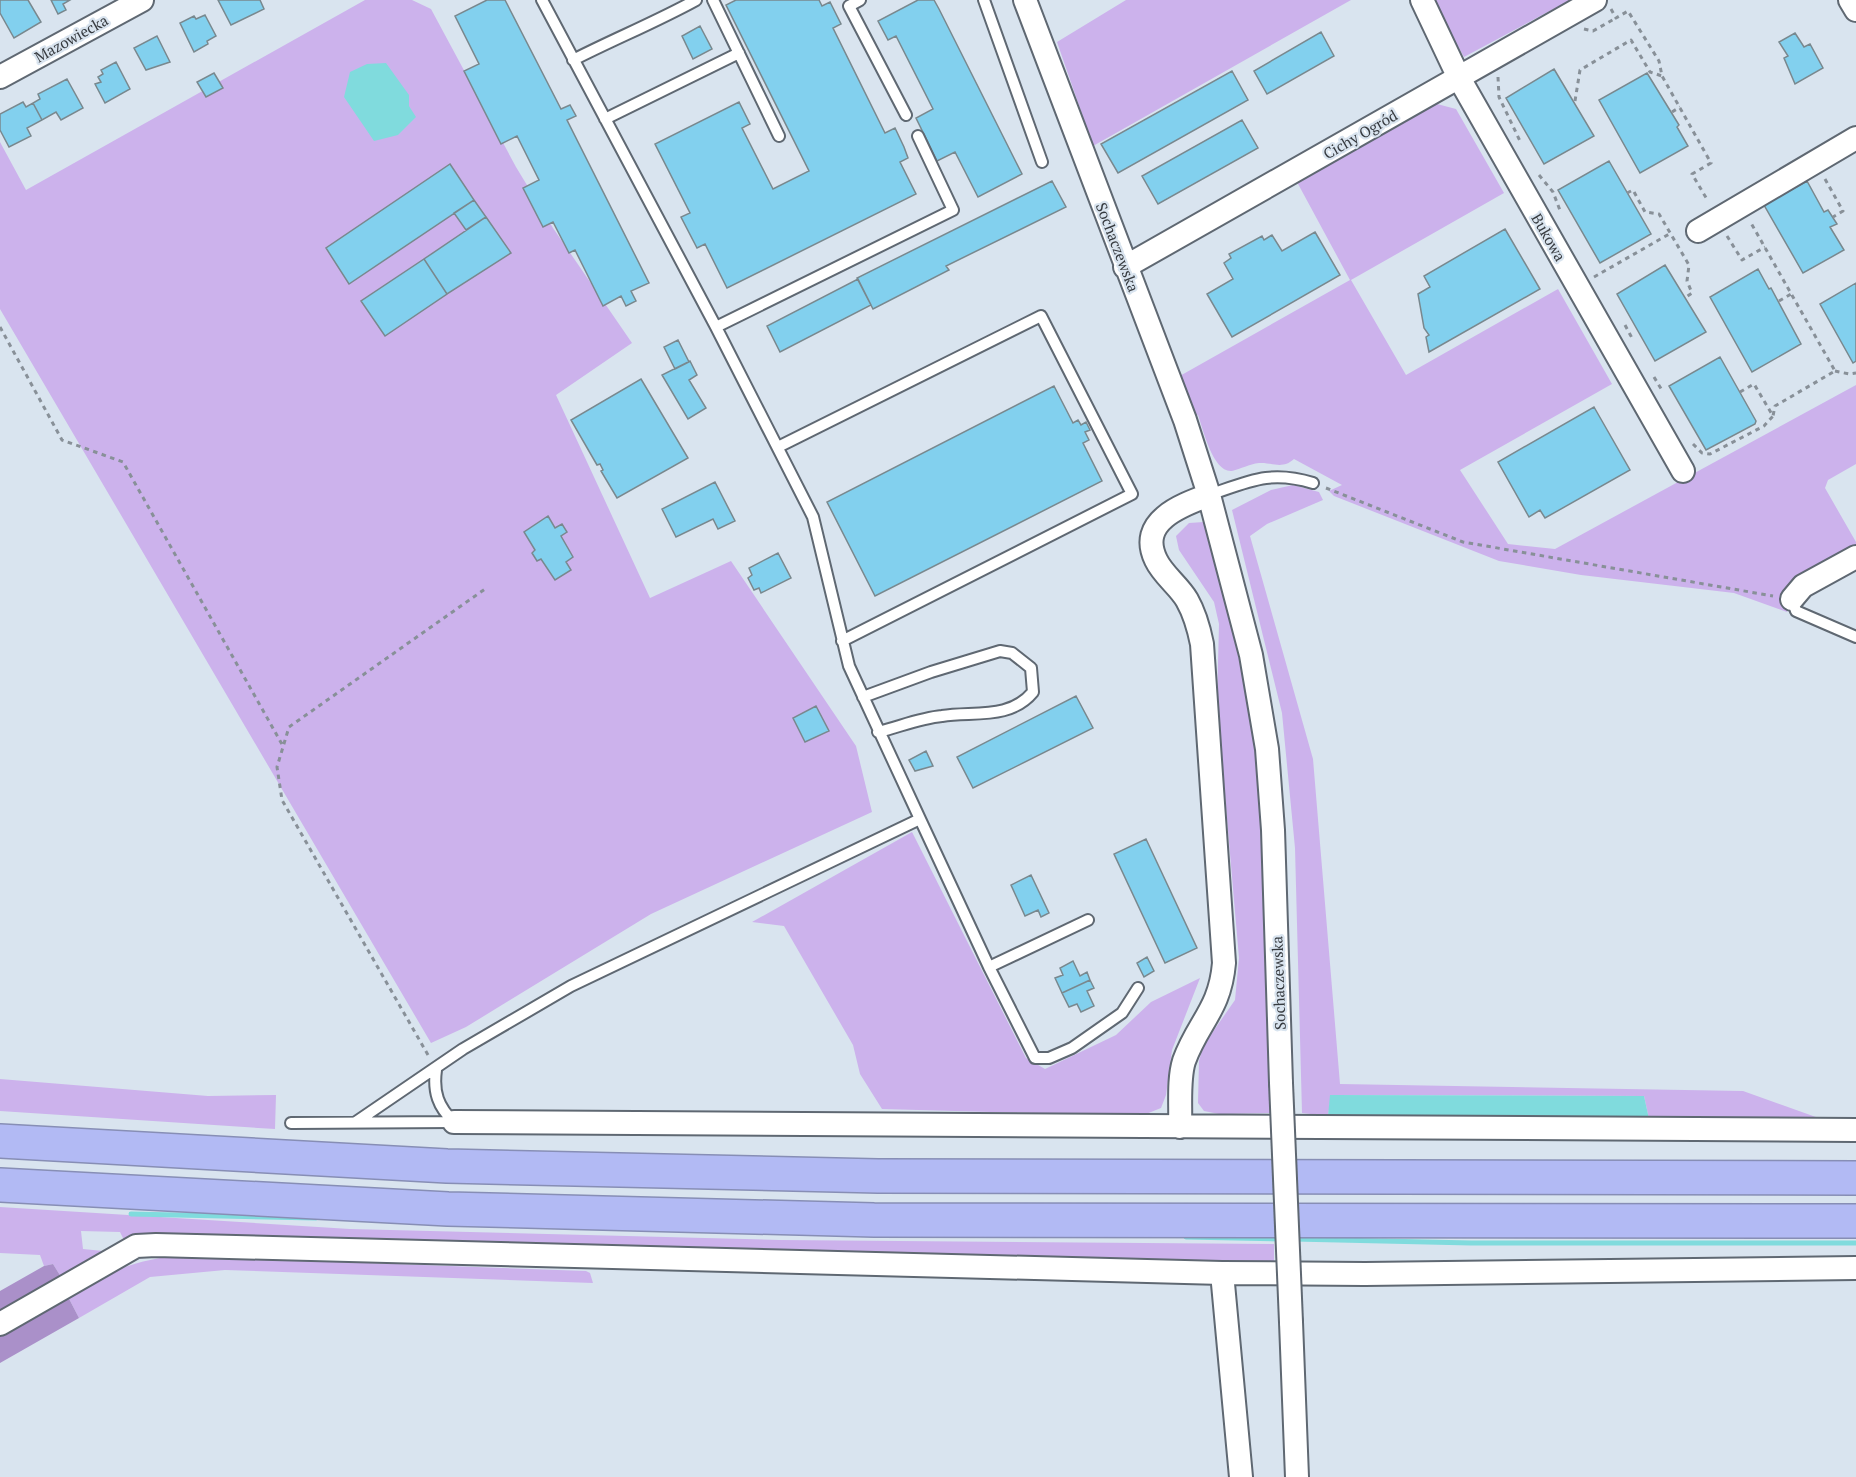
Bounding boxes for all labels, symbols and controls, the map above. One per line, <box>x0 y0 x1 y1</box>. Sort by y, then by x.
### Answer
street label: Mazowiecka <box>31 9 112 66</box>
street label: Cichy Ogród <box>1319 105 1401 163</box>
street label: Sochaczewska <box>1092 200 1144 295</box>
street label: Bukowa <box>1527 209 1571 265</box>
street label: Sochaczewska <box>1266 935 1290 1030</box>

